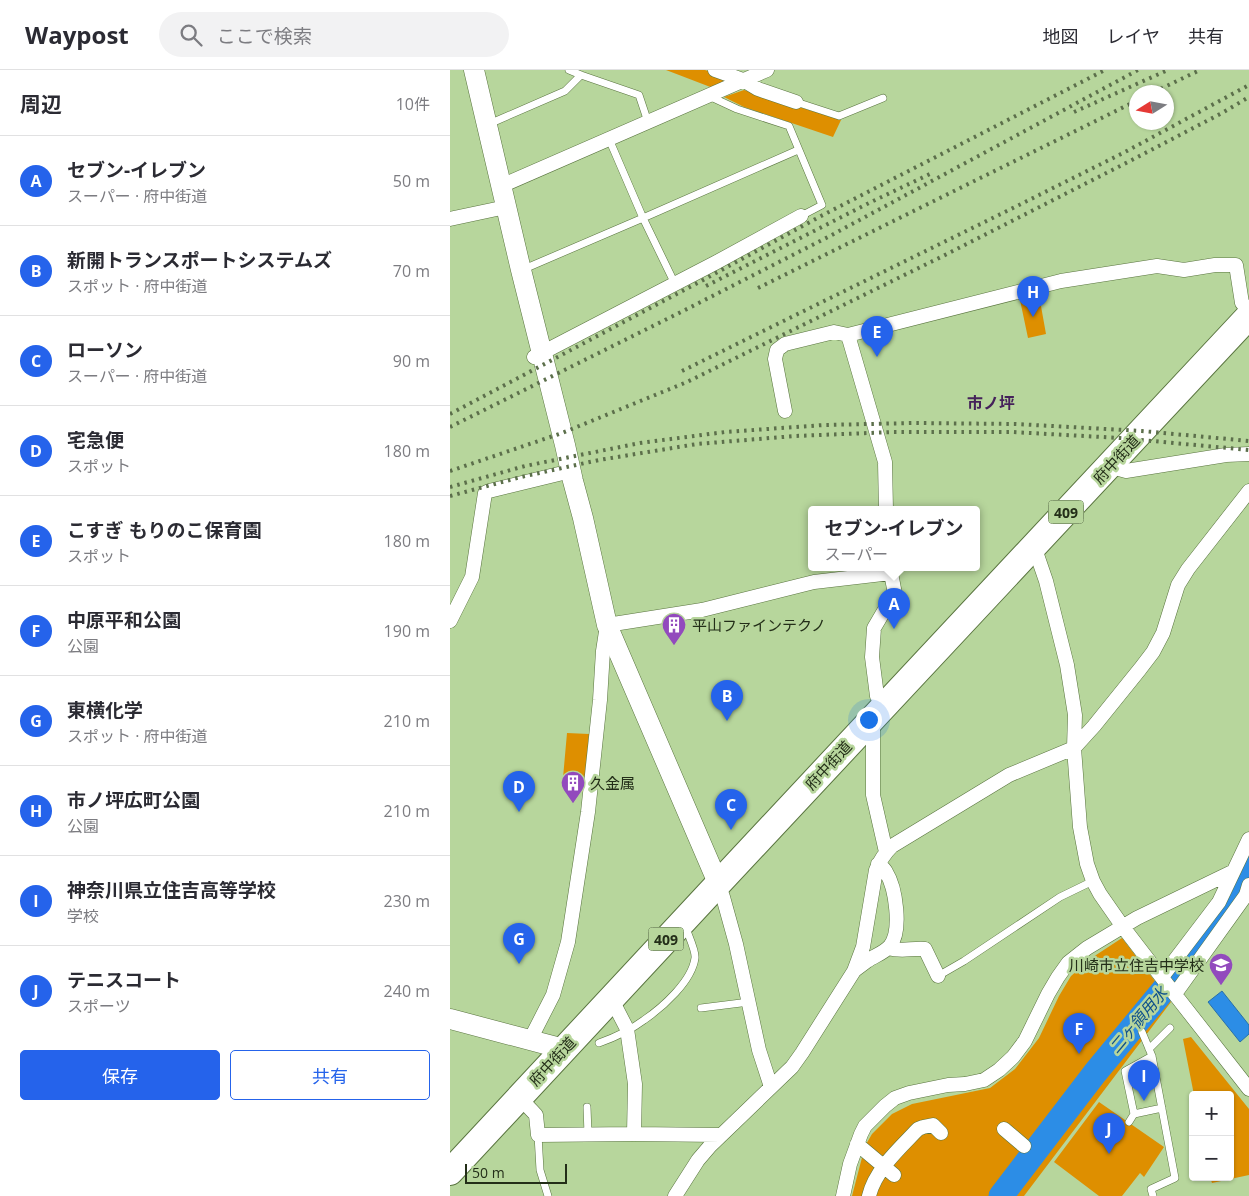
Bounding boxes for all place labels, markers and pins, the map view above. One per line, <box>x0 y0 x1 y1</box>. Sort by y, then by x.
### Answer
pin: H <box>1017 276 1049 317</box>
pin: E <box>861 316 893 357</box>
pin: A <box>878 588 910 629</box>
building icon: 平山ファインテクノ <box>661 612 687 646</box>
place label: 平山ファインテクノ <box>692 615 826 635</box>
pin: B <box>711 680 743 721</box>
building icon: 久金属 <box>560 770 586 804</box>
pin: D <box>503 771 535 812</box>
place label: 久金属 <box>590 773 635 793</box>
pin: C <box>715 789 747 830</box>
pin: G <box>503 923 535 964</box>
school or university icon: 川崎市立住吉中学校 <box>1208 952 1234 986</box>
place label: 川崎市立住吉中学校 <box>1069 955 1204 975</box>
pin: F <box>1063 1013 1095 1054</box>
pin: I <box>1128 1060 1160 1101</box>
pin: J <box>1093 1113 1125 1154</box>

